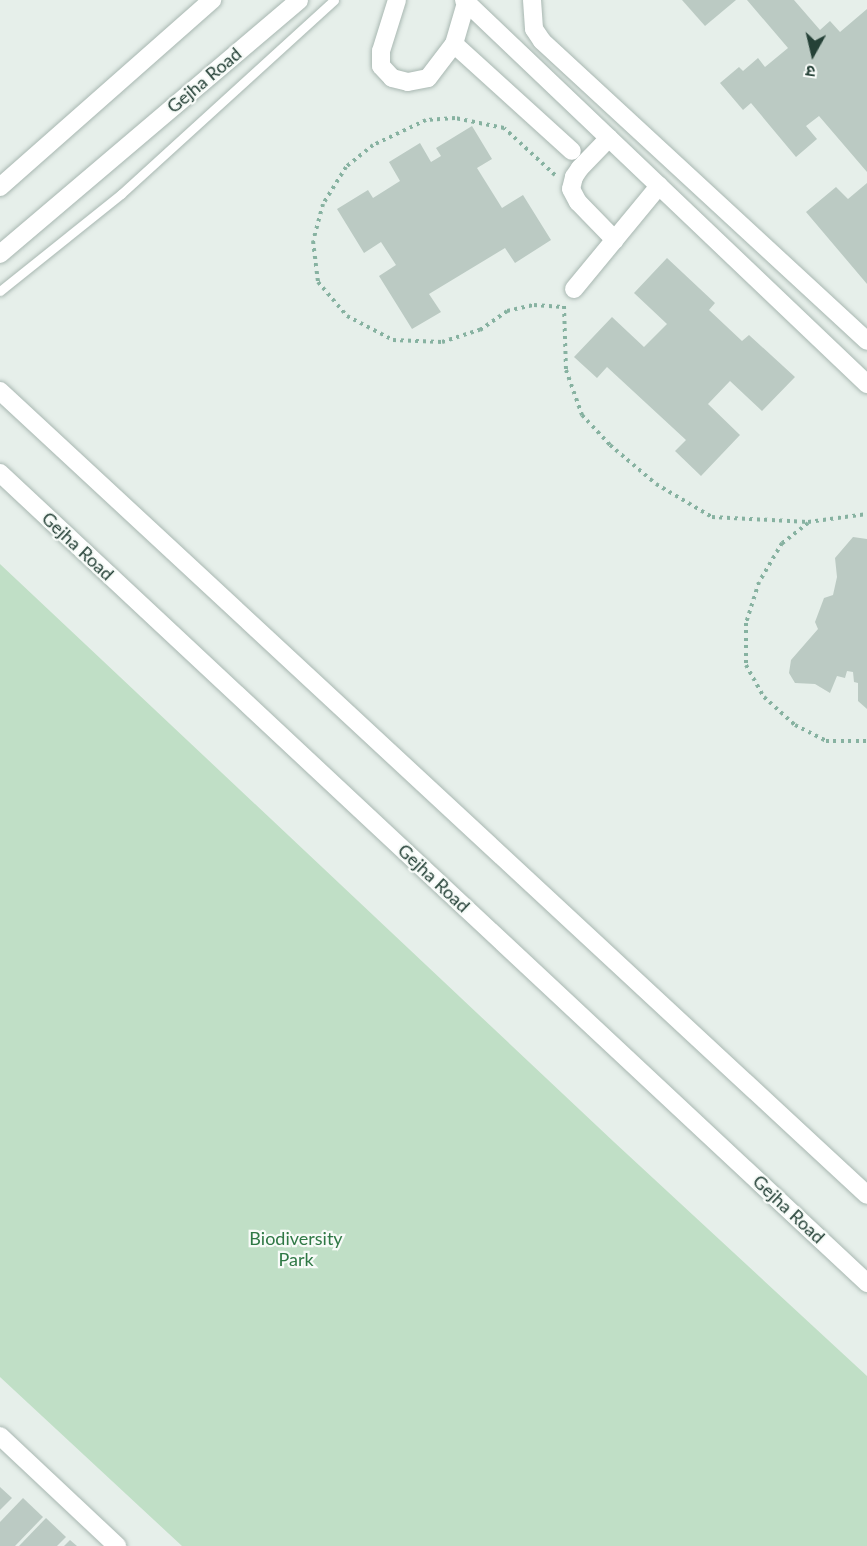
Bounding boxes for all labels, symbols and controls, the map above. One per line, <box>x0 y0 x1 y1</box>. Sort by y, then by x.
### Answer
north arrow <box>783 24 843 84</box>
street label: Gejha Road <box>162 43 246 117</box>
text: उ <box>804 62 816 82</box>
street label: Gejha Road <box>38 507 118 585</box>
street label: Gejha Road <box>394 839 474 917</box>
street label: Gejha Road <box>749 1170 829 1248</box>
park label: Biodiversity Park <box>249 1228 343 1270</box>

